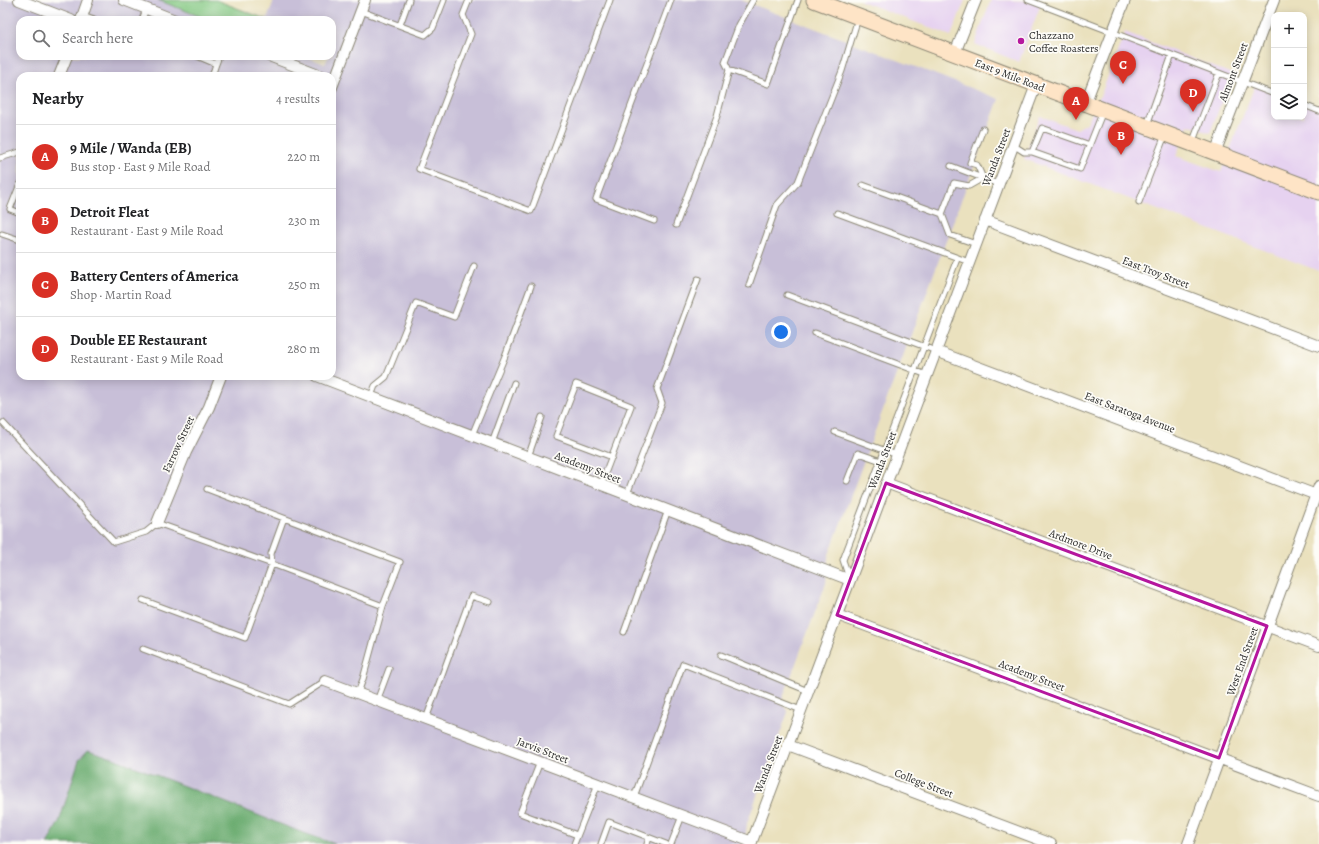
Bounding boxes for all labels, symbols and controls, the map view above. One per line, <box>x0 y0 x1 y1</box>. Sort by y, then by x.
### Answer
map controls <box>1271 12 1307 120</box>
button: + <box>1271 12 1307 48</box>
search box <box>16 16 336 60</box>
icon: search <box>30 27 52 49</box>
text: Search here <box>62 28 133 48</box>
place label: Chazzano Coffee Roasters <box>1029 28 1099 56</box>
marker: Chazzano Coffee Roasters <box>1016 36 1026 46</box>
street label: Almont Street <box>1215 40 1252 105</box>
button: − <box>1271 48 1307 84</box>
pin: C <box>1110 51 1136 84</box>
street label: East 9 Mile Road <box>973 55 1047 96</box>
pin: D <box>1180 79 1206 112</box>
button: layers <box>1271 84 1307 120</box>
text: Nearby <box>32 87 83 110</box>
pin: A <box>1063 87 1089 120</box>
text: 4 results <box>276 90 320 107</box>
pin: B <box>1108 122 1134 155</box>
street label: Wanda Street <box>978 126 1014 189</box>
text: 9 Mile / Wanda (EB) <box>70 138 192 158</box>
text: A <box>41 148 49 165</box>
text: 220 m <box>287 148 320 165</box>
text: Bus stop · East 9 Mile Road <box>70 158 210 175</box>
text: Detroit Fleat <box>70 202 149 222</box>
text: B <box>41 212 49 229</box>
text: 230 m <box>288 212 320 229</box>
text: Restaurant · East 9 Mile Road <box>70 222 223 239</box>
street label: East Troy Street <box>1120 253 1192 292</box>
text: Battery Centers of America <box>70 266 239 286</box>
text: C <box>41 276 49 293</box>
text: 250 m <box>288 276 320 293</box>
text: Shop · Martin Road <box>70 286 171 303</box>
your location <box>771 322 791 342</box>
text: Double EE Restaurant <box>70 330 207 350</box>
text: D <box>40 340 50 357</box>
text: 280 m <box>287 340 320 357</box>
text: Restaurant · East 9 Mile Road <box>70 350 223 367</box>
street label: East Saratoga Avenue <box>1082 388 1177 437</box>
street label: Farrow Street <box>159 413 198 475</box>
street label: Wanda Street <box>864 429 900 492</box>
street label: Academy Street <box>552 448 623 487</box>
street label: Ardmore Drive <box>1046 525 1115 563</box>
street label: West End Street <box>1223 624 1262 698</box>
street label: Academy Street <box>996 656 1067 695</box>
street label: Wanda Street <box>750 733 786 796</box>
street label: Jarvis Street <box>515 734 571 767</box>
street label: College Street <box>892 765 956 802</box>

